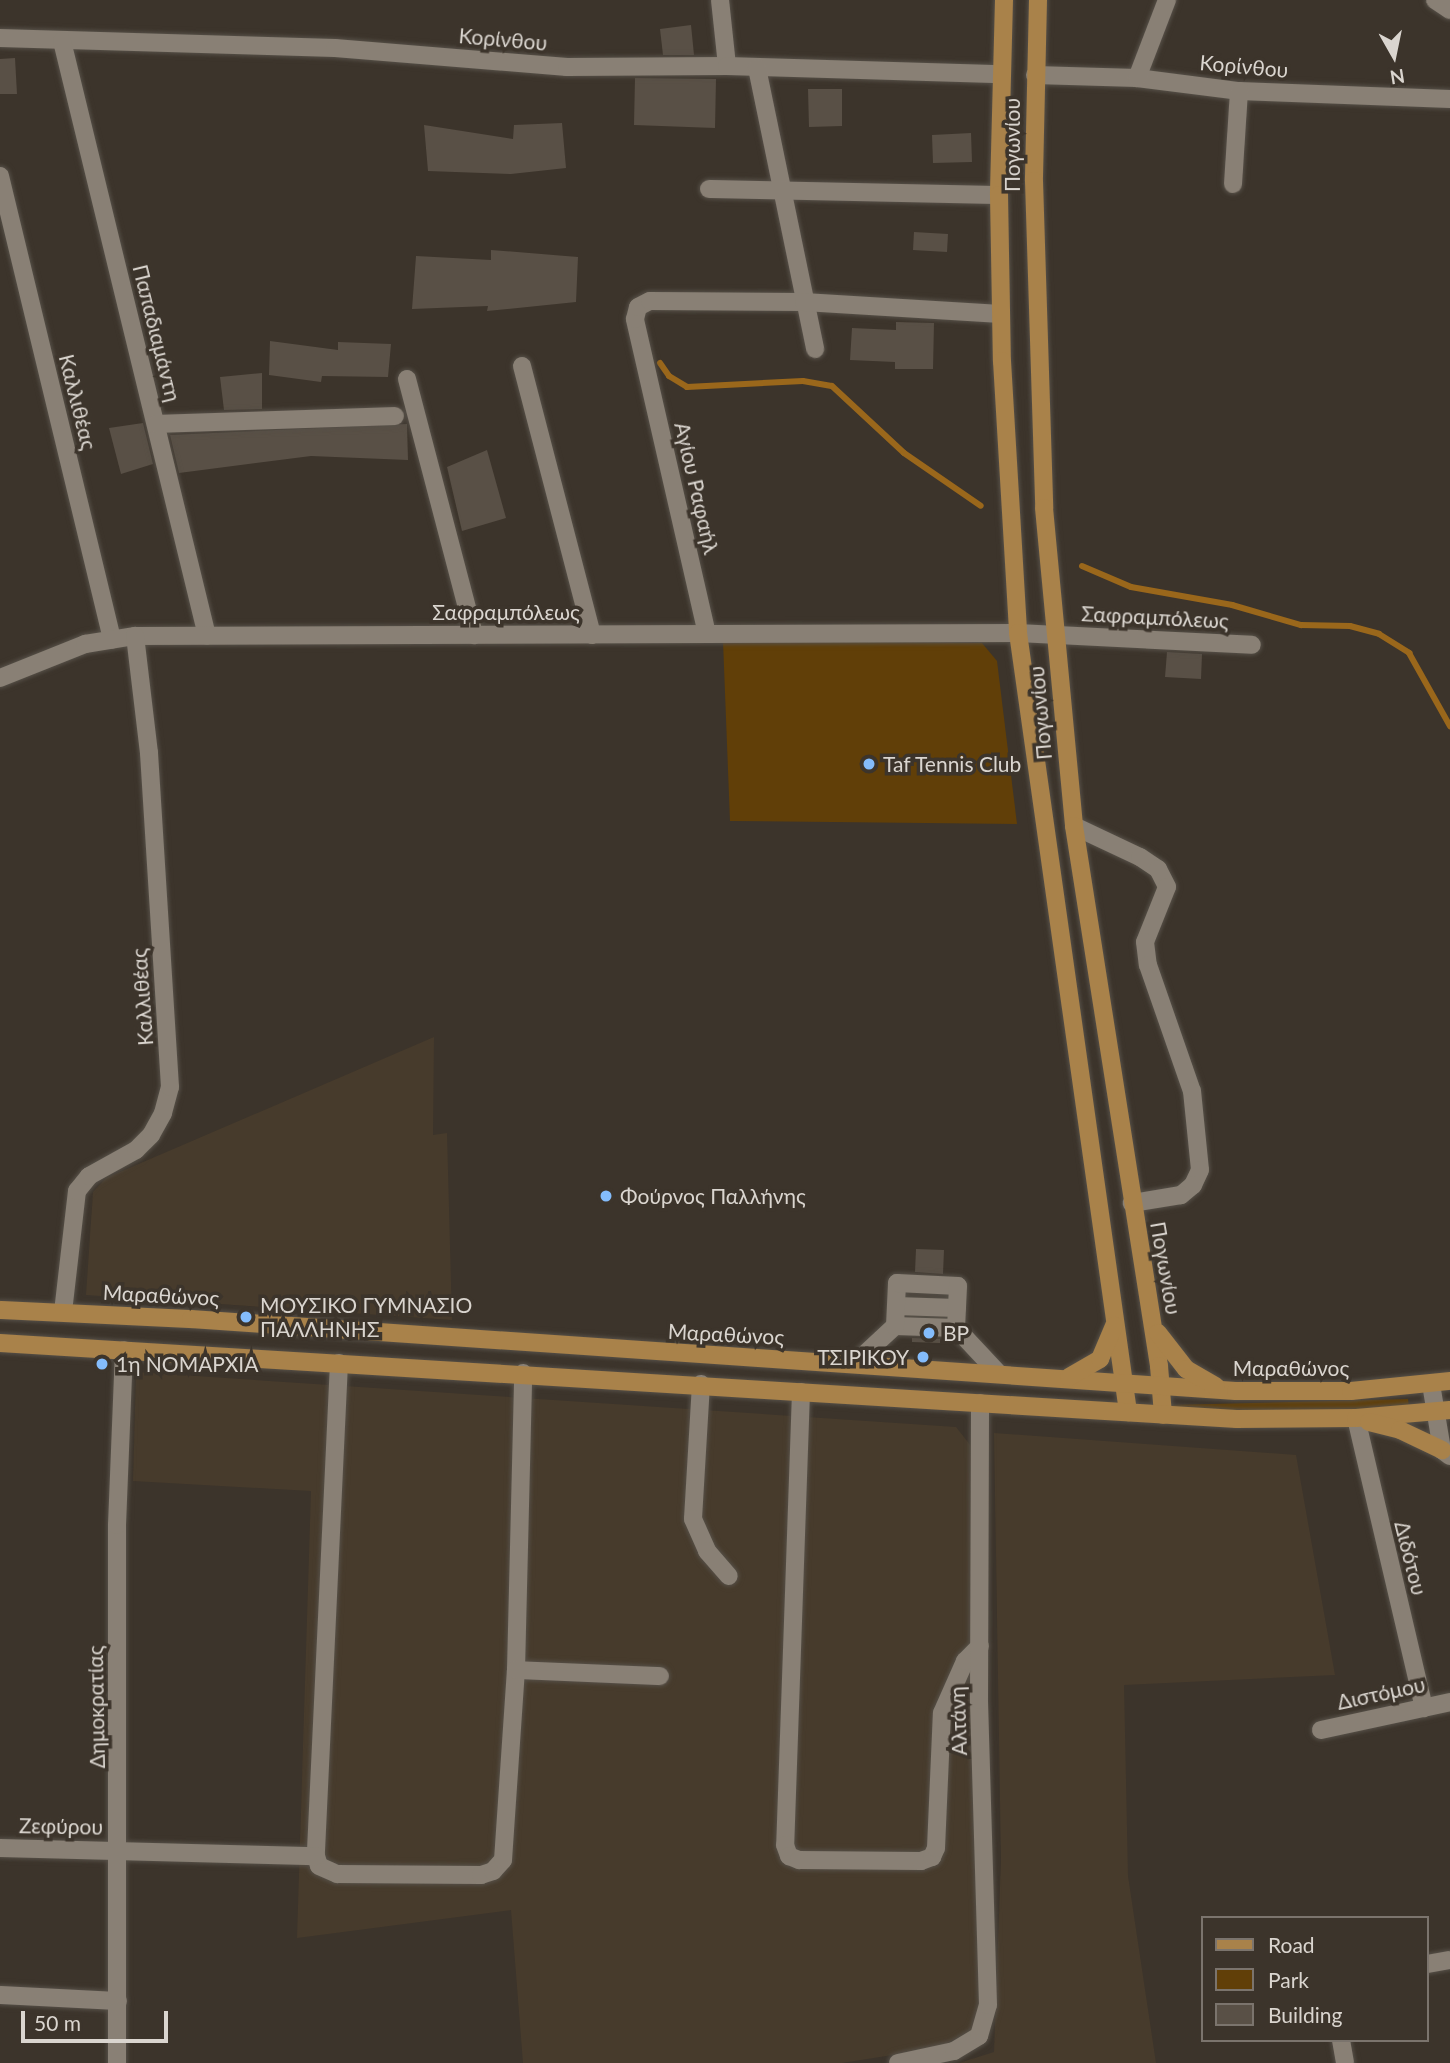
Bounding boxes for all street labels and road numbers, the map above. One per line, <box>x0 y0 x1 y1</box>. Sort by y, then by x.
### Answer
street label: Κορίνθου <box>458 23 548 55</box>
street label: Κορίνθου <box>1199 50 1289 82</box>
street label: Πογωνίου <box>999 98 1025 192</box>
street label: Παπαδιαμάντη <box>128 262 186 404</box>
street label: Καλλιθέας <box>54 352 102 452</box>
street label: Αγίου Ραφαήλ <box>670 420 724 556</box>
street label: Σαφραμπόλεως <box>432 599 580 625</box>
street label: Σαφραμπόλεως <box>1081 601 1229 633</box>
street label: Πογωνίου <box>1023 665 1057 761</box>
street label: Καλλιθέας <box>126 947 158 1047</box>
street label: Πογωνίου <box>1145 1220 1187 1316</box>
street label: Μαραθώνος <box>102 1279 220 1311</box>
street label: Μαραθώνος <box>667 1318 785 1350</box>
street label: Μαραθώνος <box>1233 1355 1349 1381</box>
street label: Διδότου <box>1390 1518 1432 1598</box>
street label: Δημοκρατίας <box>82 1645 110 1769</box>
street label: Διστόμου <box>1335 1671 1427 1715</box>
street label: Αλτάνη <box>944 1686 972 1756</box>
street label: Ζεφύρου <box>19 1813 103 1839</box>

